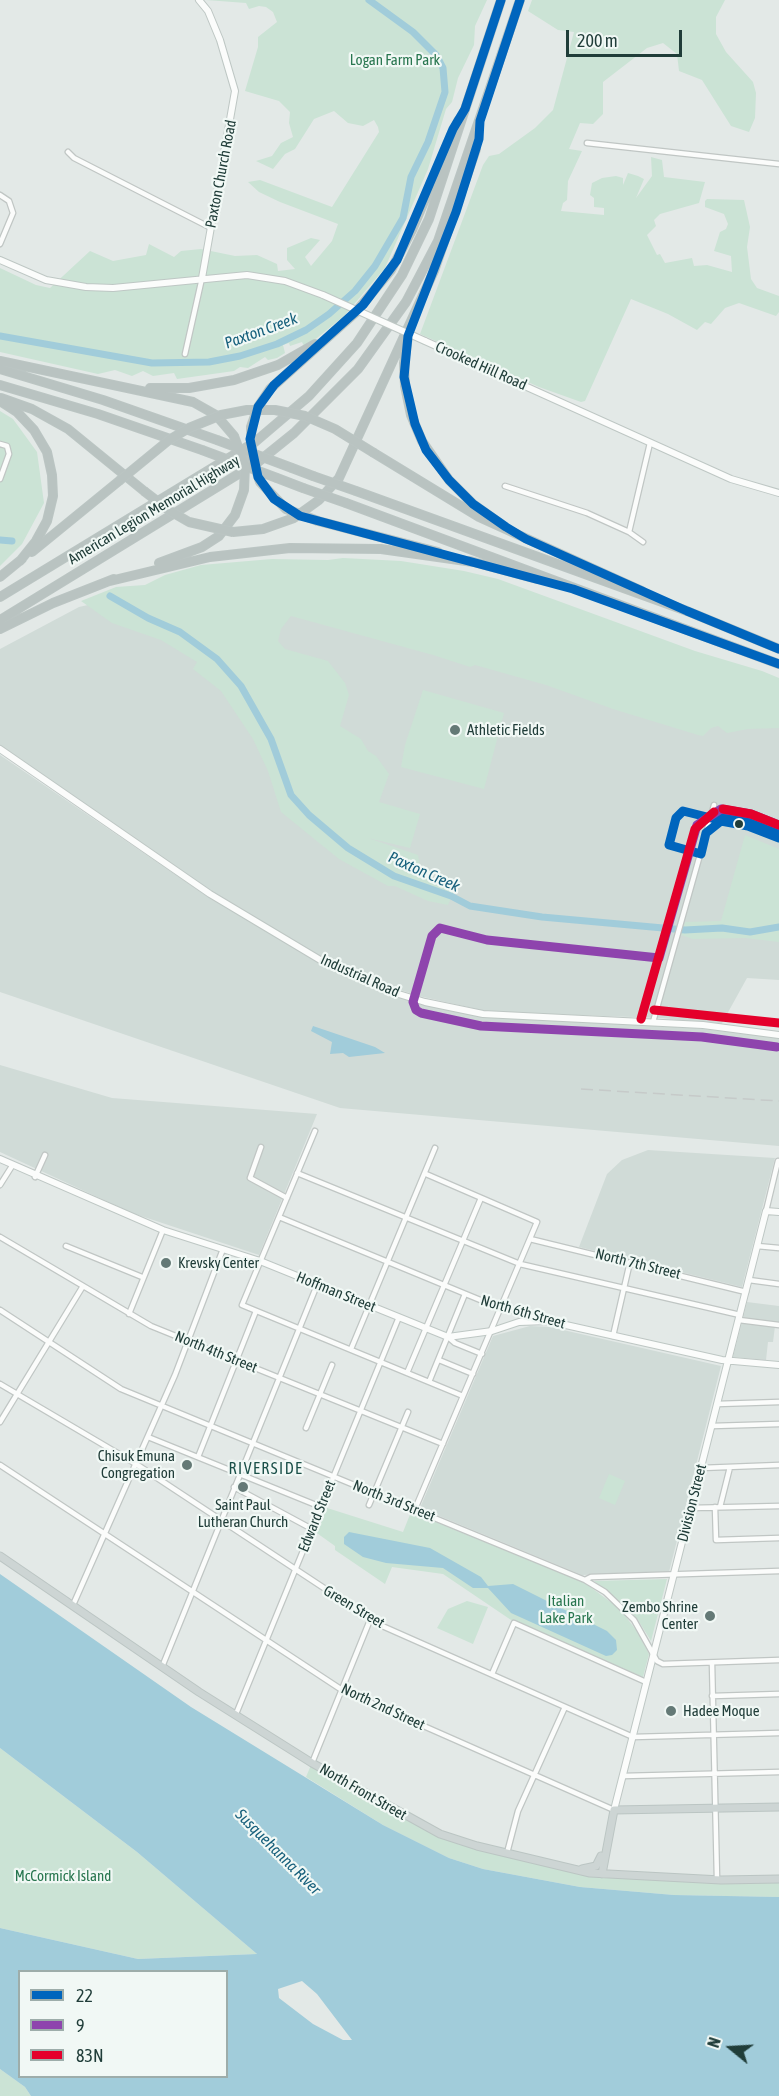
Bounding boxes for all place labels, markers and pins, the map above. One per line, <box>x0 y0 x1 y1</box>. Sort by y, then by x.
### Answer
place label: Athletic Fields <box>467 721 544 739</box>
marker: Athletic Fields <box>448 723 462 737</box>
unlabelled marker <box>733 818 745 830</box>
place label: Krevsky Center <box>178 1254 259 1272</box>
marker: Krevsky Center <box>159 1256 173 1270</box>
place label: Chisuk Emuna Congregation <box>98 1447 175 1482</box>
marker: Chisuk Emuna Congregation <box>180 1458 194 1472</box>
marker: Saint Paul Lutheran Church <box>236 1480 250 1494</box>
place label: Saint Paul Lutheran Church <box>198 1496 288 1531</box>
place label: Zembo Shrine Center <box>622 1598 698 1633</box>
marker: Zembo Shrine Center <box>703 1609 717 1623</box>
place label: Hadee Moque <box>683 1702 760 1720</box>
marker: Hadee Moque <box>664 1704 678 1718</box>

